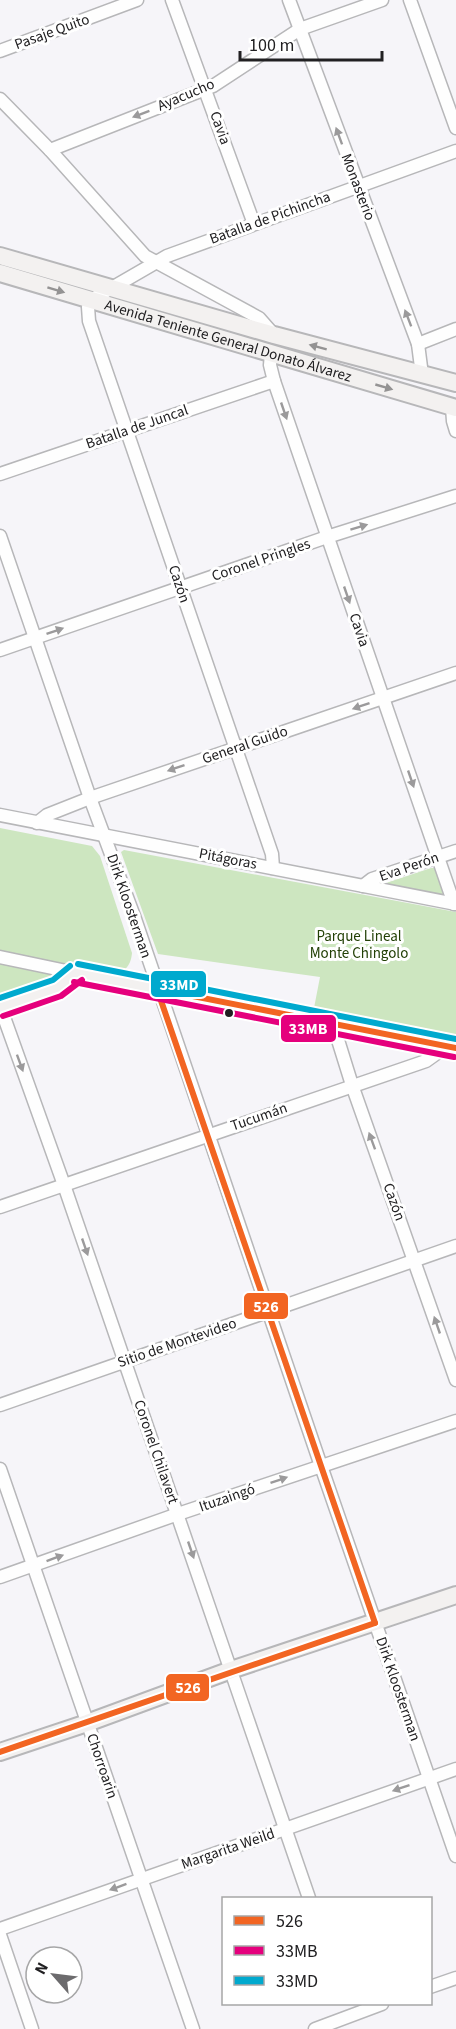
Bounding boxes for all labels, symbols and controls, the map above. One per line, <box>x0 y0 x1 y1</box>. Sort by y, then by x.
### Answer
street label: Pasaje Quito <box>12 9 92 55</box>
scale bar <box>240 24 382 62</box>
text: 100 m <box>249 33 294 58</box>
street label: Ayacucho <box>154 74 218 116</box>
street label: Cavia <box>204 108 236 148</box>
one-way arrow <box>132 109 150 119</box>
one-way arrow <box>334 127 344 145</box>
street label: Monasterio <box>336 151 380 223</box>
street label: Batalla de Pichincha <box>207 186 333 250</box>
one-way arrow <box>47 286 65 295</box>
street label: Avenida Teniente General Donato Álvarez <box>102 294 354 387</box>
one-way arrow <box>403 309 412 327</box>
one-way arrow <box>309 341 327 351</box>
one-way arrow <box>375 383 393 392</box>
street label: Batalla de Juncal <box>83 400 191 454</box>
one-way arrow <box>280 402 290 420</box>
one-way arrow <box>350 522 368 531</box>
street label: Coronel Pringles <box>209 533 313 587</box>
street label: Cazón <box>163 562 195 606</box>
one-way arrow <box>343 586 353 604</box>
street label: Cavia <box>343 610 375 650</box>
one-way arrow <box>46 626 64 635</box>
one-way arrow <box>352 701 370 711</box>
street label: General Guido <box>199 721 291 769</box>
one-way arrow <box>167 764 185 774</box>
one-way arrow <box>407 771 417 789</box>
street label: Pitágoras <box>197 843 259 875</box>
street label: Eva Perón <box>376 847 442 887</box>
street label: Dirk Kloosterman <box>101 851 157 961</box>
park label: Parque Lineal Monte Chingolo <box>310 926 408 964</box>
line badge: 33MD <box>150 970 207 998</box>
text: 33MD <box>159 974 199 996</box>
unlabelled marker <box>223 1007 235 1019</box>
line badge: 33MB <box>280 1014 337 1043</box>
text: 33MB <box>289 1018 328 1040</box>
one-way arrow <box>16 1054 26 1072</box>
street label: Tucumán <box>228 1098 290 1136</box>
one-way arrow <box>367 1132 377 1150</box>
street label: Cazón <box>378 1180 410 1224</box>
one-way arrow <box>81 1238 91 1256</box>
line badge: 526 <box>243 1292 289 1320</box>
text: 526 <box>253 1296 279 1318</box>
street label: Sitio de Montevideo <box>115 1313 239 1373</box>
one-way arrow <box>432 1316 441 1334</box>
street label: Coronel Chilavert <box>128 1397 184 1507</box>
one-way arrow <box>270 1475 288 1484</box>
street label: Ituzaingó <box>196 1479 258 1517</box>
one-way arrow <box>186 1541 196 1559</box>
one-way arrow <box>46 1552 64 1562</box>
street label: Dirk Kloosterman <box>370 1634 426 1744</box>
line badge: 526 <box>165 1673 210 1702</box>
text: 526 <box>175 1677 201 1699</box>
street label: Chorroarin <box>81 1731 123 1801</box>
one-way arrow <box>392 1784 410 1794</box>
street label: Margarita Weild <box>178 1823 278 1875</box>
one-way arrow <box>109 1883 127 1893</box>
legend <box>222 1897 432 2005</box>
text: 526 <box>276 1909 303 1934</box>
text: 33MB <box>276 1939 318 1964</box>
north arrow <box>24 1945 84 2005</box>
text: N <box>29 1959 54 1978</box>
text: 33MD <box>276 1969 318 1994</box>

